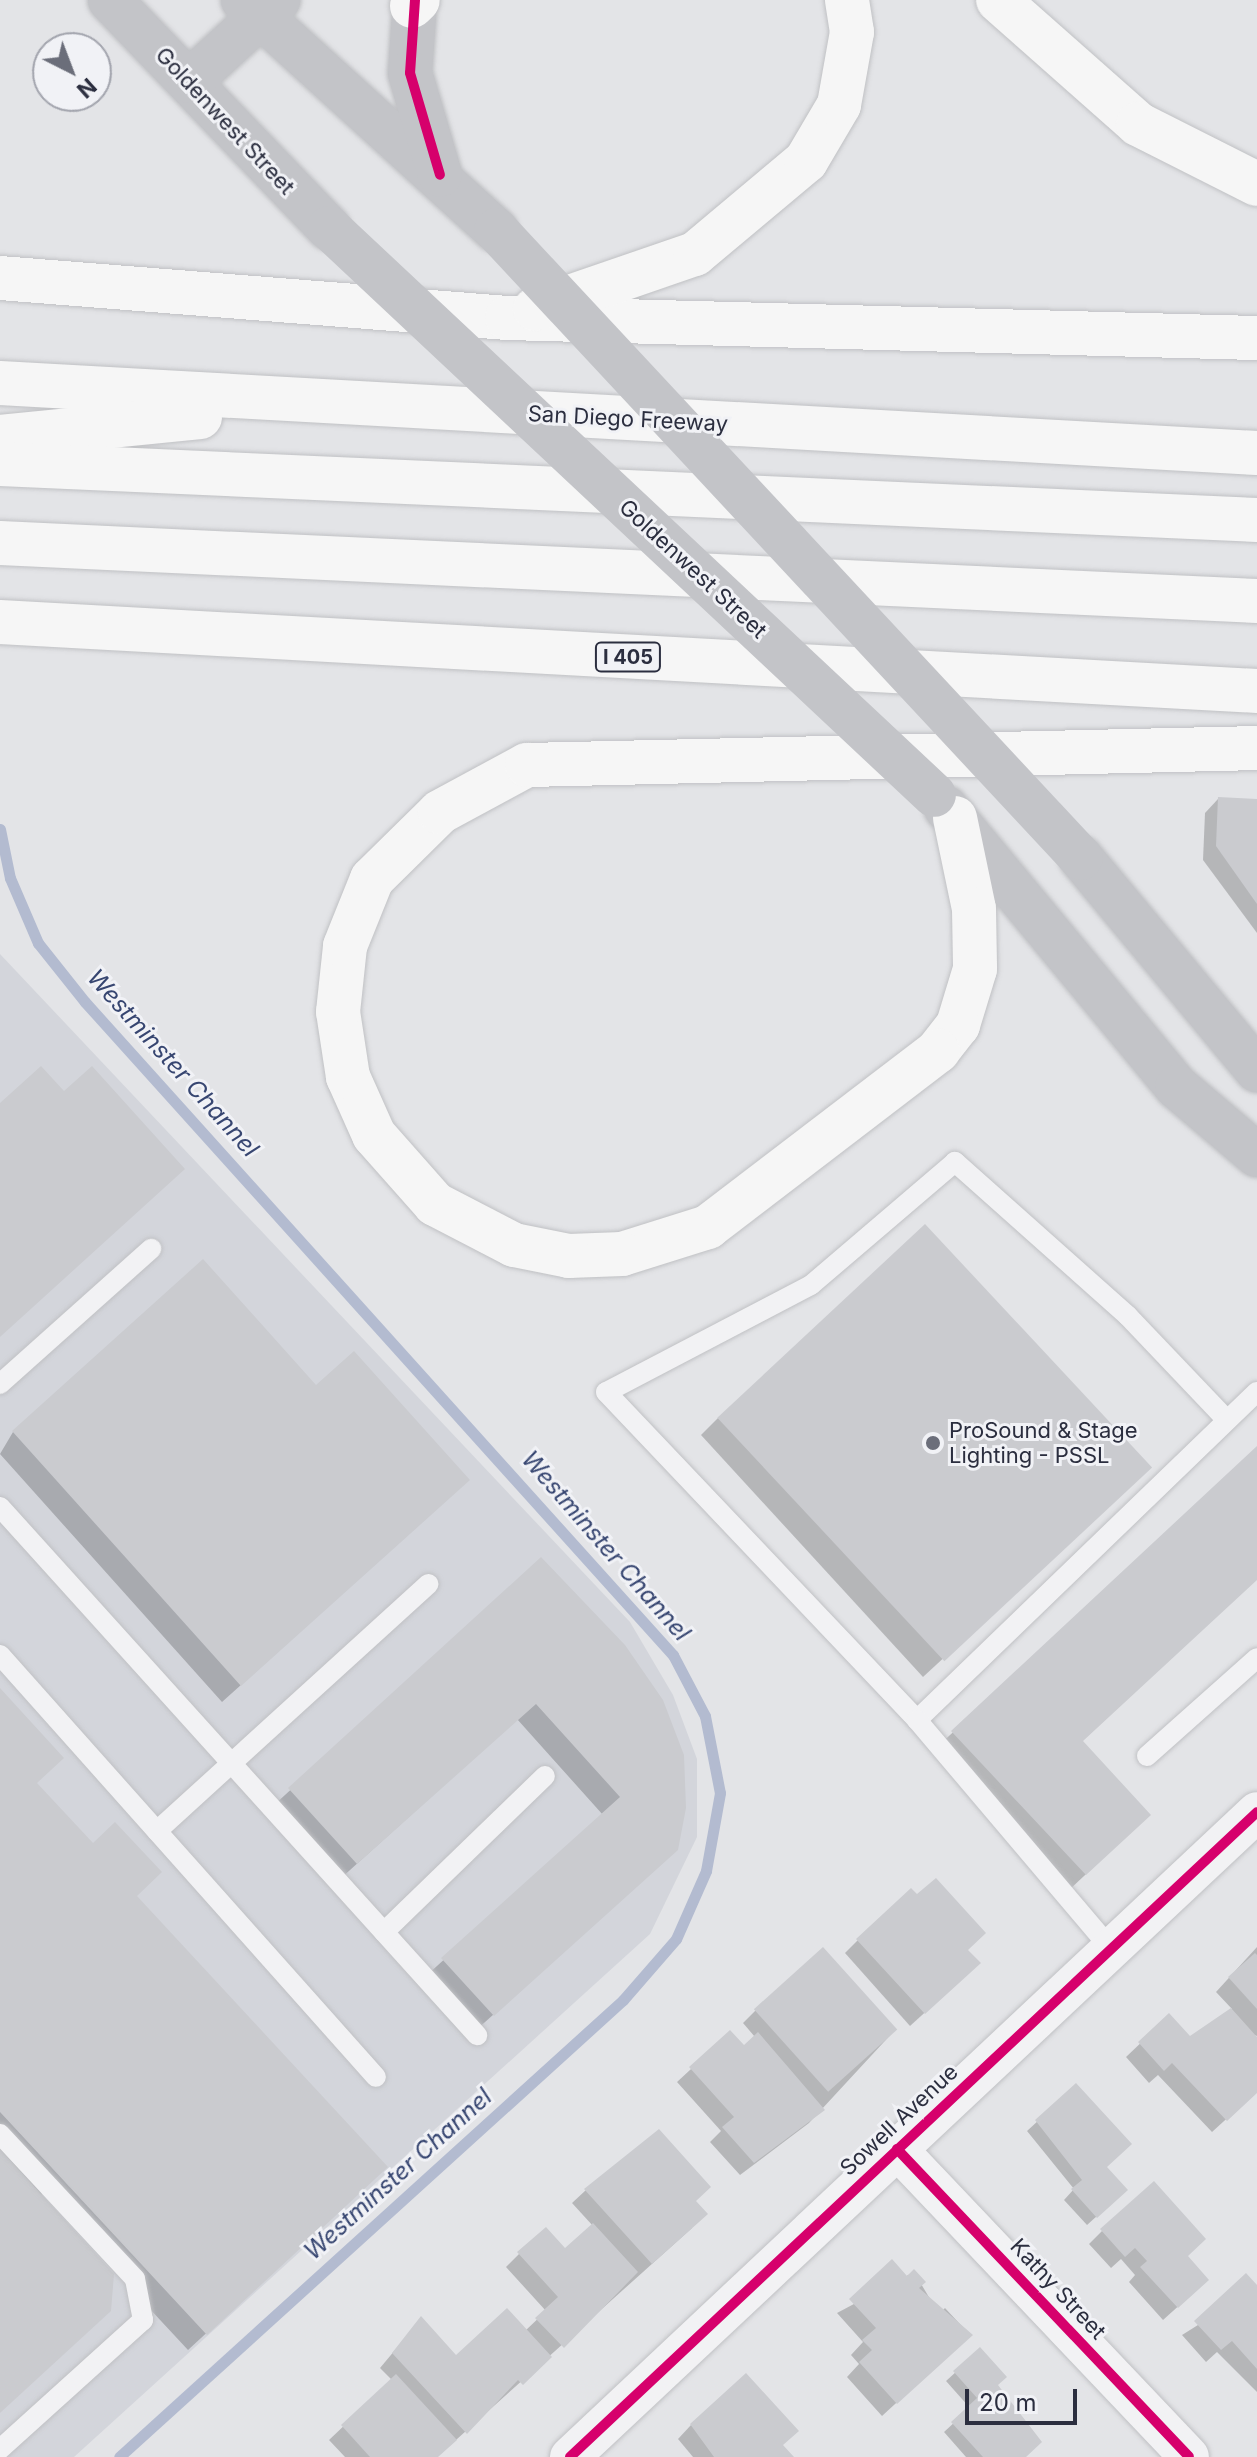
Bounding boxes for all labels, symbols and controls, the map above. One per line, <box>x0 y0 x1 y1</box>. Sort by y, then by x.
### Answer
north arrow <box>32 32 112 112</box>
street label: Goldenwest Street <box>150 42 300 200</box>
text: N <box>72 73 102 104</box>
street label: San Diego Freeway <box>527 401 729 437</box>
street label: Goldenwest Street <box>614 494 772 644</box>
road number: I 405 <box>594 641 662 673</box>
water label: Westminster Channel <box>81 963 265 1163</box>
place label: ProSound & Stage Lighting - PSSL <box>949 1417 1138 1468</box>
marker: ProSound & Stage Lighting - PSSL <box>924 1434 942 1452</box>
water label: Westminster Channel <box>516 1445 696 1647</box>
street label: Sowell Avenue <box>835 2059 963 2181</box>
water label: Westminster Channel <box>298 2082 498 2266</box>
street label: Kathy Street <box>1005 2233 1111 2345</box>
scale bar <box>969 2373 1081 2423</box>
text: 20 m <box>979 2388 1037 2417</box>

